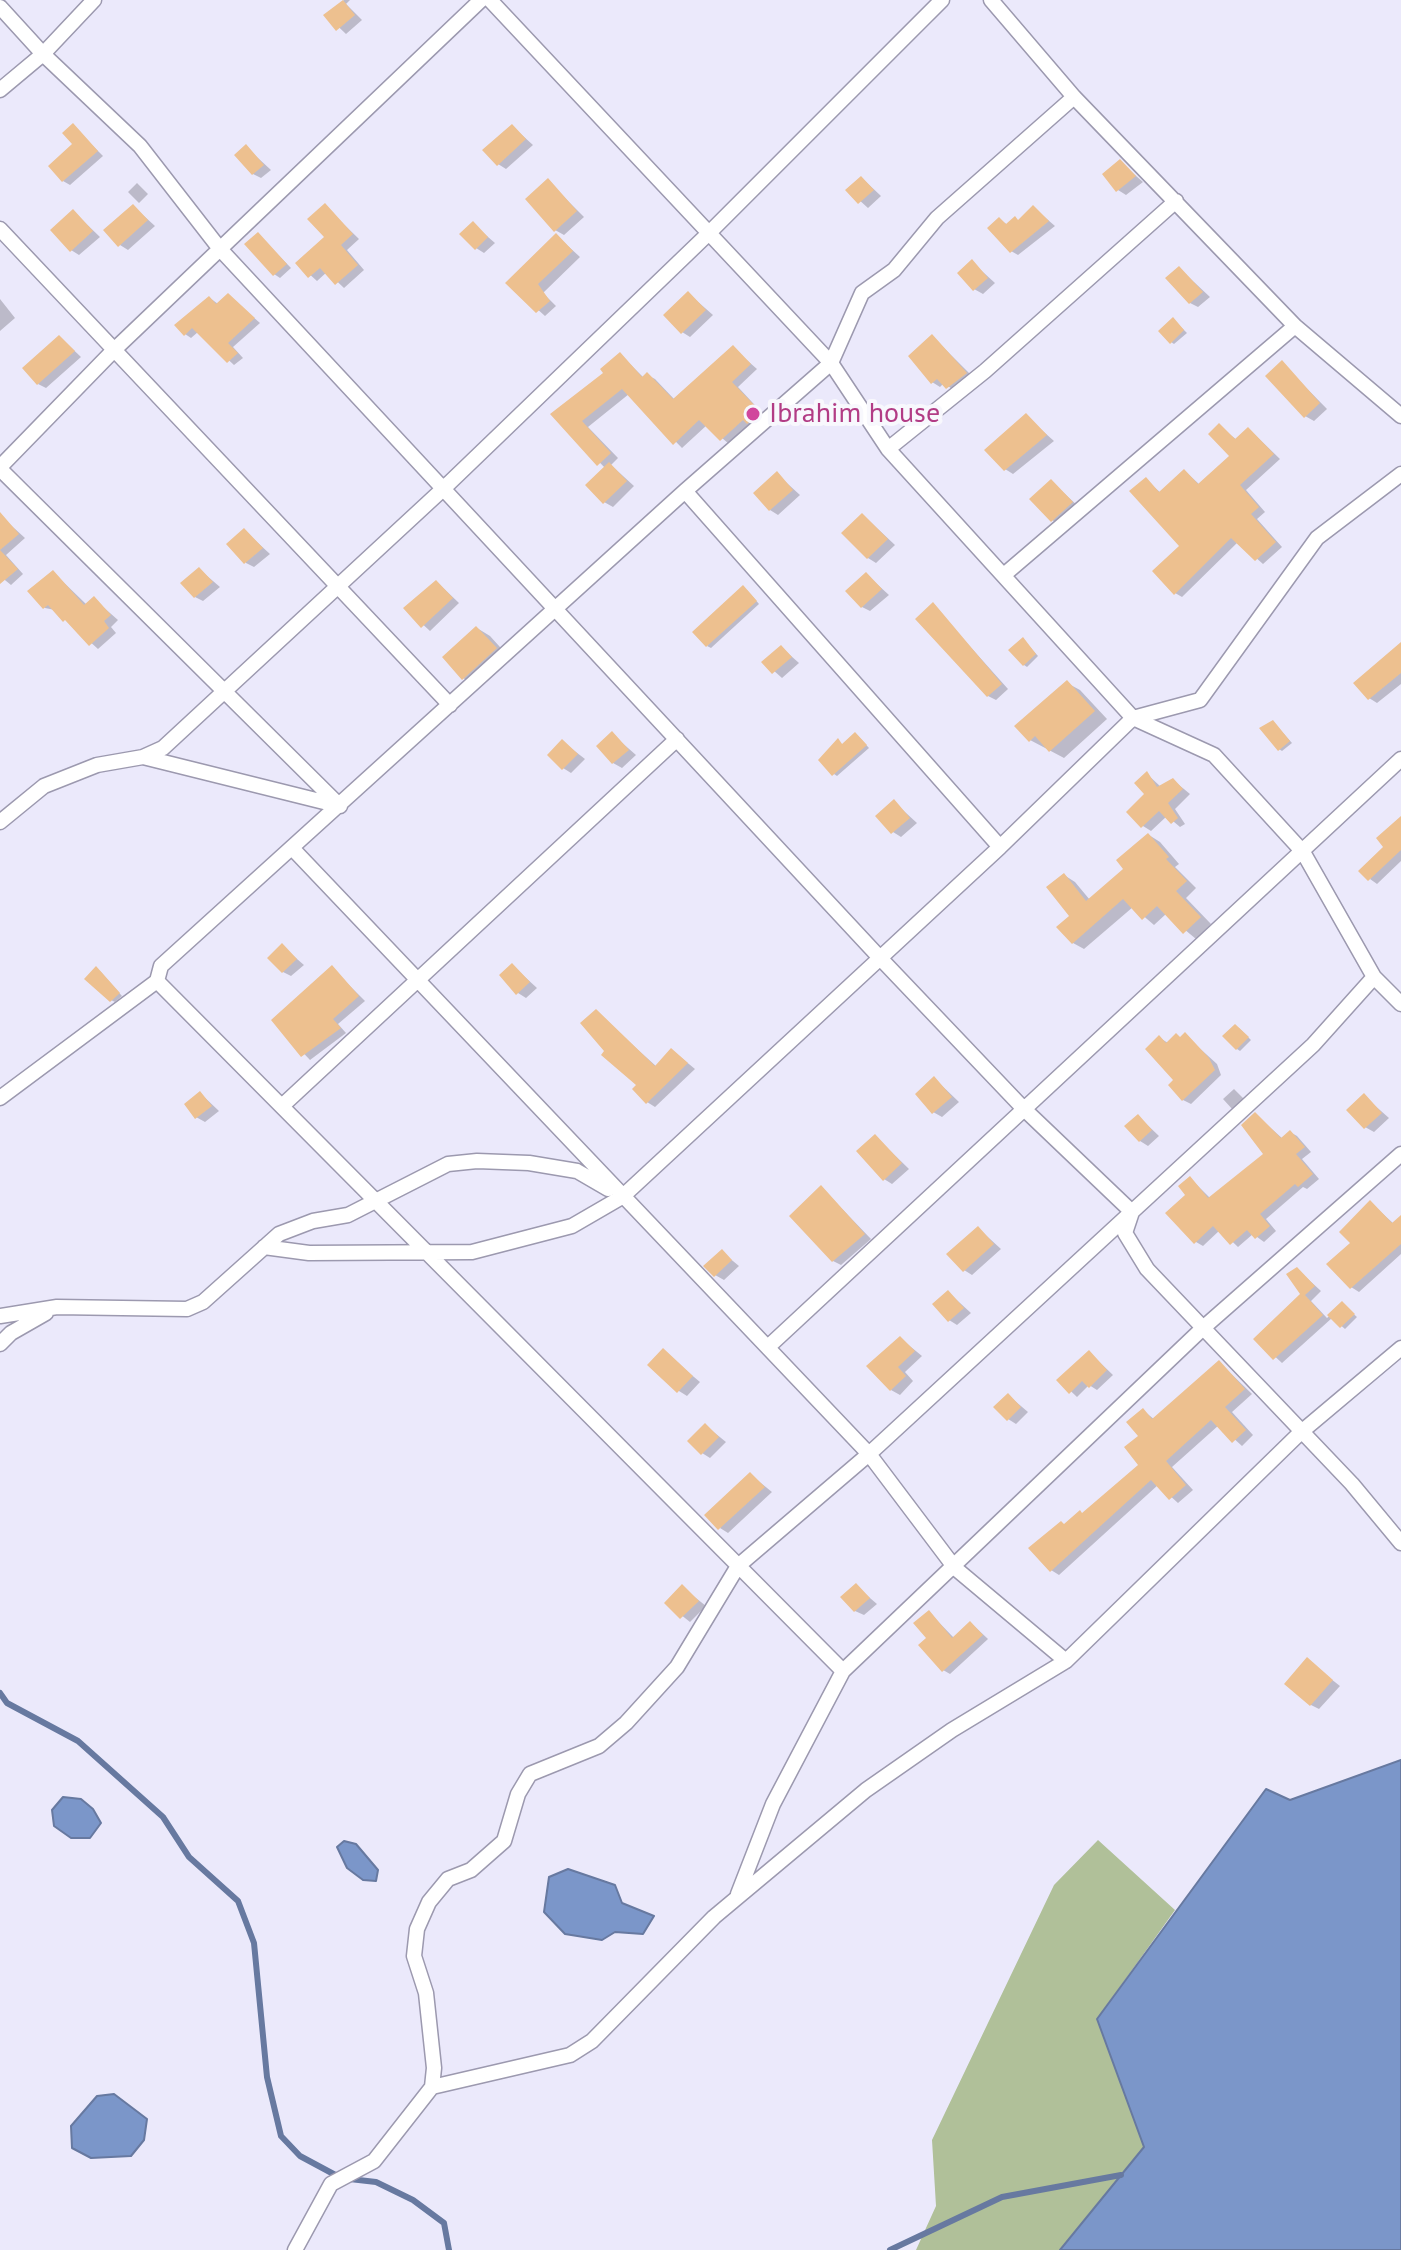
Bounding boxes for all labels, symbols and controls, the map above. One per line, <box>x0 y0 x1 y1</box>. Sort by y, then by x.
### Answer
place label: Ibrahim house <box>769 397 940 431</box>
marker: Ibrahim house <box>744 405 762 423</box>

